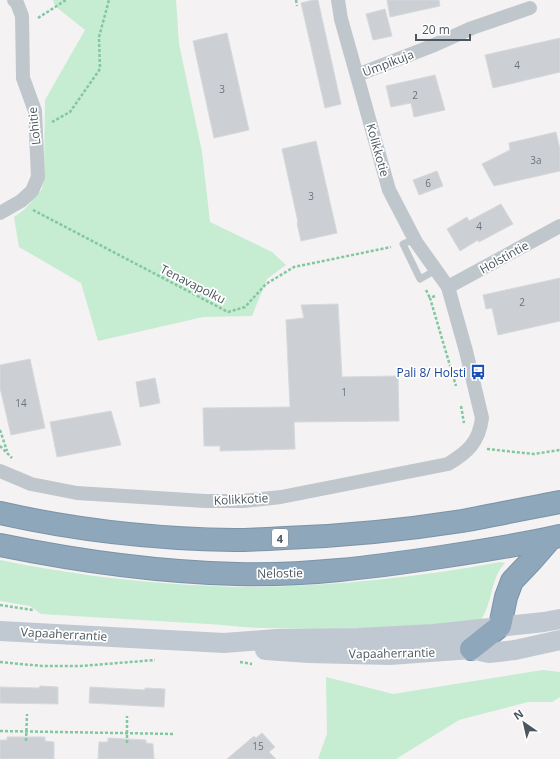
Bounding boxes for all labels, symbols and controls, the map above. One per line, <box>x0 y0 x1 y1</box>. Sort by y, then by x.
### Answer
scale bar <box>416 16 470 42</box>
text: 20 m <box>422 21 450 38</box>
street label: Umpikuja <box>360 45 416 81</box>
house number: 4 <box>514 58 520 72</box>
house number: 3 <box>219 82 225 96</box>
house number: 2 <box>412 88 418 102</box>
street label: Lohitie <box>24 106 44 146</box>
street label: Kolikkotie <box>362 121 394 179</box>
house number: 3a <box>530 153 542 167</box>
house number: 6 <box>425 176 431 190</box>
house number: 3 <box>308 189 314 203</box>
house number: 4 <box>476 219 482 233</box>
street label: Holstintie <box>476 236 532 277</box>
street label: Tenavapolku <box>157 260 229 308</box>
house number: 2 <box>519 295 525 309</box>
bus stop icon: Pali 8/ Holsti <box>469 363 487 381</box>
place label: Pali 8/ Holsti <box>396 364 466 381</box>
house number: 1 <box>341 385 347 399</box>
house number: 14 <box>15 396 27 410</box>
street label: Kolikkotie <box>213 489 269 509</box>
road number: 4 <box>272 529 288 547</box>
street label: Nelostie <box>257 564 303 582</box>
street label: Vapaaherrantie <box>20 623 108 645</box>
street label: Vapaaherrantie <box>349 644 436 662</box>
north arrow <box>504 703 544 743</box>
text: N <box>510 706 526 723</box>
house number: 15 <box>252 739 264 753</box>

